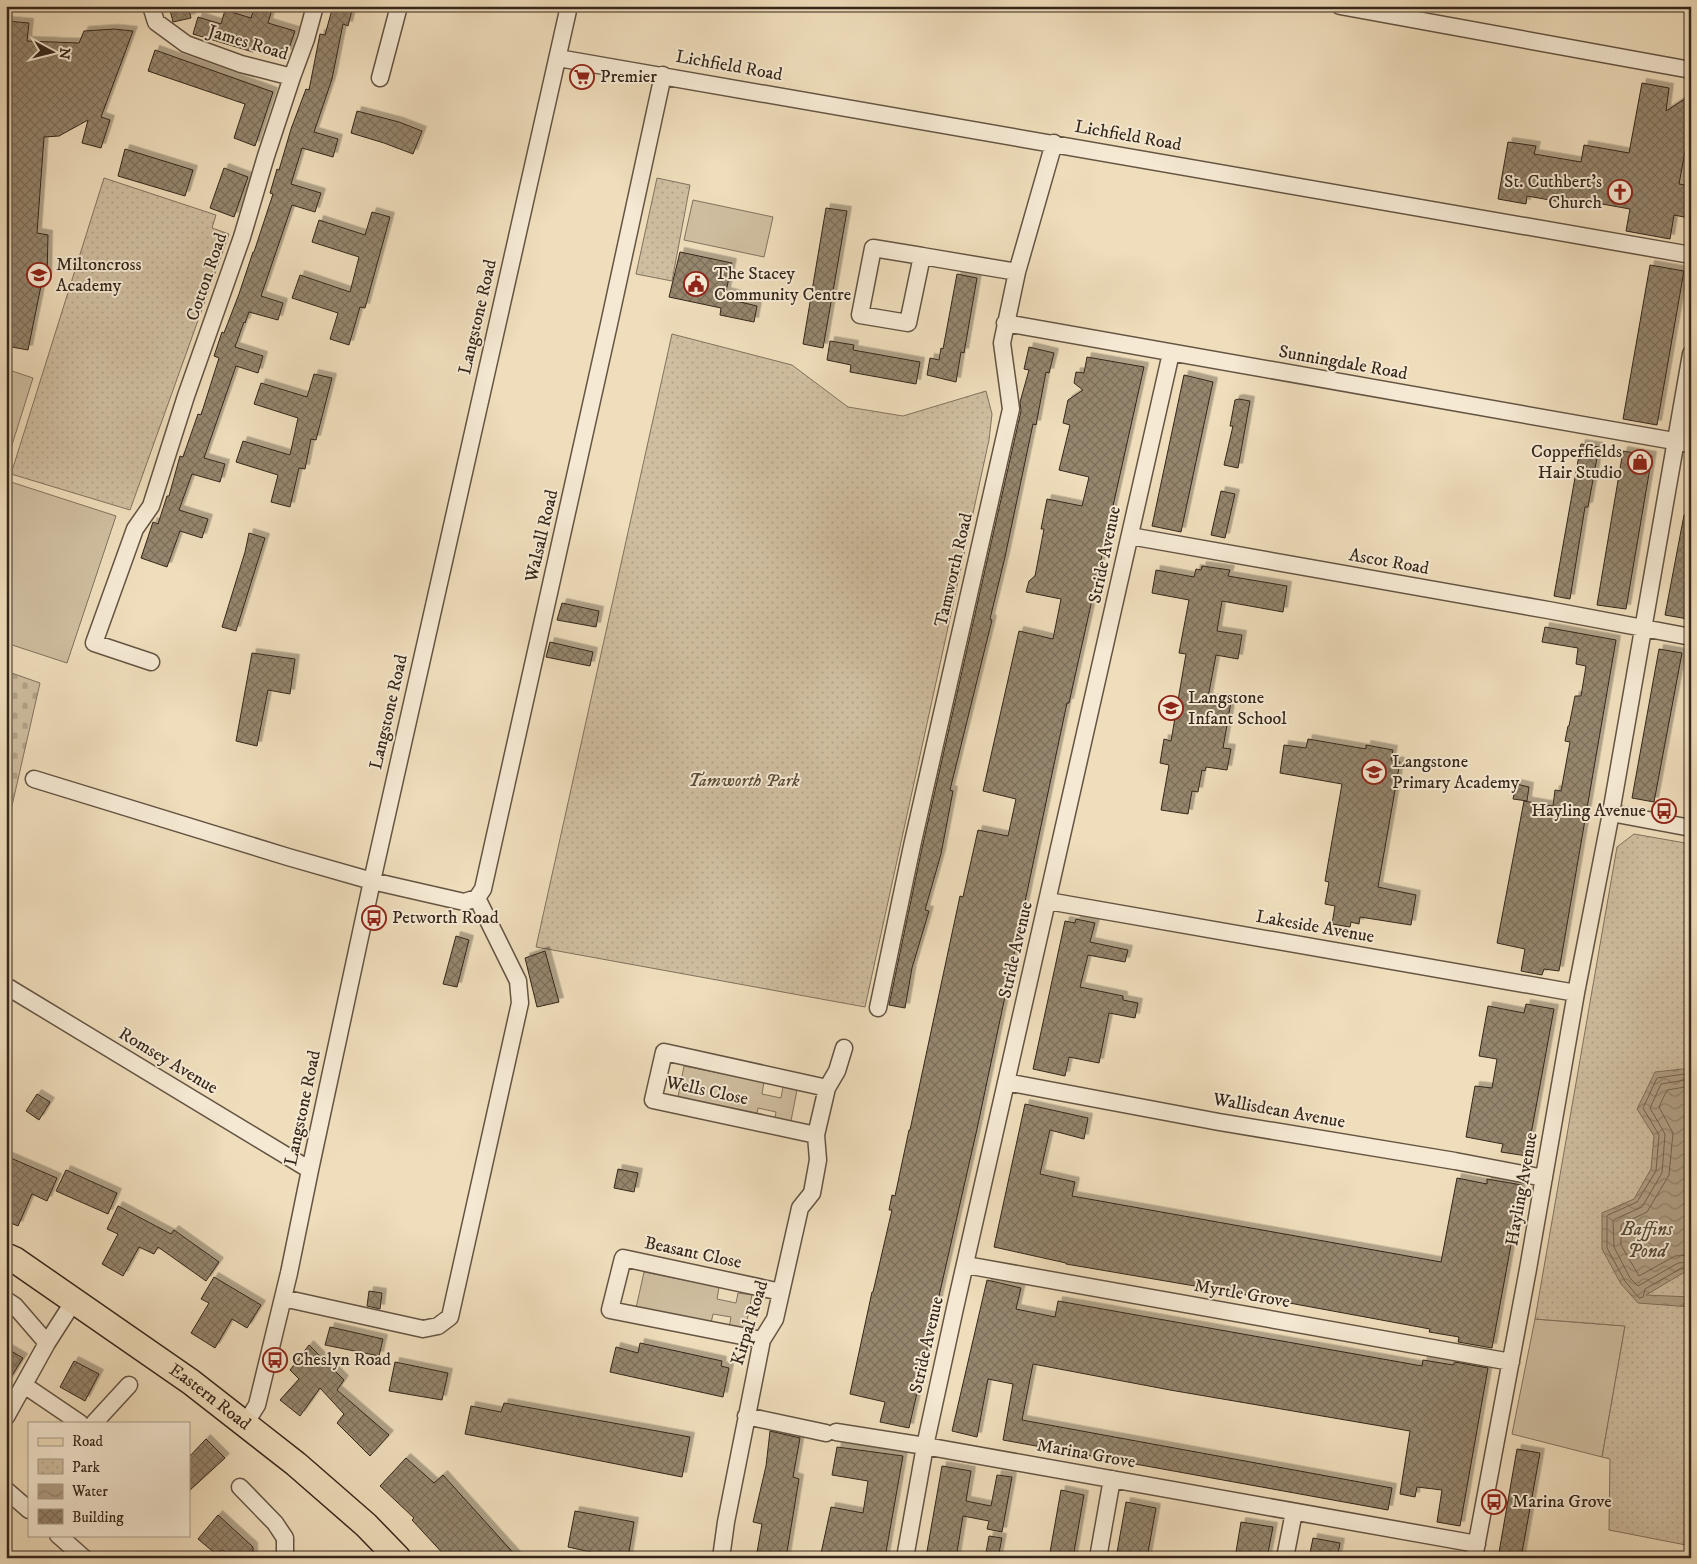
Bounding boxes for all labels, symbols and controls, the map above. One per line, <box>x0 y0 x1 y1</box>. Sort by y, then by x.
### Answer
street label: James Road <box>203 20 291 66</box>
north arrow <box>28 28 78 78</box>
street label: Lichfield Road <box>674 46 784 86</box>
text: N <box>54 47 74 61</box>
supermarket icon: Premier <box>569 64 595 90</box>
place label: Premier <box>600 66 657 88</box>
street label: Lichfield Road <box>1073 116 1183 156</box>
place label: St. Cuthbert's Church <box>1504 171 1603 214</box>
church icon: St. Cuthbert's Church <box>1607 179 1633 205</box>
street label: Cotton Road <box>182 230 232 324</box>
place label: Miltoncross Academy <box>56 254 142 297</box>
street label: Langstone Road <box>454 257 502 377</box>
school or university icon: Miltoncross Academy <box>26 262 52 288</box>
place label: The Stacey Community Centre <box>714 263 851 306</box>
public building icon: The Stacey Community Centre <box>683 271 709 297</box>
street label: Sunningdale Road <box>1277 341 1409 385</box>
place label: Copperfields Hair Studio <box>1531 441 1622 484</box>
shop icon: Copperfields Hair Studio <box>1627 449 1653 475</box>
street label: Walsall Road <box>520 488 563 585</box>
street label: Stride Avenue <box>1084 504 1126 606</box>
street label: Tamworth Road <box>930 511 978 629</box>
street label: Ascot Road <box>1347 544 1431 580</box>
street label: Langstone Road <box>365 652 413 772</box>
place label: Langstone Infant School <box>1188 687 1287 730</box>
school or university icon: Langstone Infant School <box>1158 695 1184 721</box>
place label: Langstone Primary Academy <box>1392 751 1520 794</box>
school or university icon: Langstone Primary Academy <box>1361 759 1387 785</box>
park label: Tamworth Park <box>688 770 800 792</box>
bus stop icon: Hayling Avenue <box>1651 798 1677 824</box>
place label: Hayling Avenue <box>1531 800 1646 822</box>
street label: Stride Avenue <box>994 899 1038 1001</box>
bus stop icon: Petworth Road <box>361 905 387 931</box>
street label: Lakeside Avenue <box>1254 906 1376 948</box>
place label: Petworth Road <box>392 907 499 929</box>
street label: Romsey Avenue <box>114 1023 222 1099</box>
street label: Langstone Road <box>280 1048 326 1168</box>
street label: Wells Close <box>663 1071 750 1110</box>
street label: Wallisdean Avenue <box>1210 1088 1347 1133</box>
street label: Hayling Avenue <box>1501 1131 1543 1247</box>
water label: Baffins Pond <box>1620 1218 1674 1263</box>
street label: Beasant Close <box>642 1232 744 1274</box>
street label: Myrtle Grove <box>1192 1275 1292 1313</box>
street label: Kirpal Road <box>727 1278 773 1368</box>
street label: Stride Avenue <box>905 1294 949 1396</box>
bus stop icon: Cheslyn Road <box>262 1347 288 1373</box>
place label: Cheslyn Road <box>292 1349 391 1371</box>
street label: Eastern Road <box>165 1359 255 1435</box>
legend <box>28 1422 190 1536</box>
text: Road <box>72 1432 104 1451</box>
street label: Marina Grove <box>1035 1435 1137 1473</box>
text: Park <box>72 1458 101 1477</box>
text: Water <box>71 1482 108 1501</box>
bus stop icon: Marina Grove <box>1481 1489 1507 1515</box>
place label: Marina Grove <box>1512 1491 1612 1513</box>
text: Building <box>72 1508 124 1527</box>

